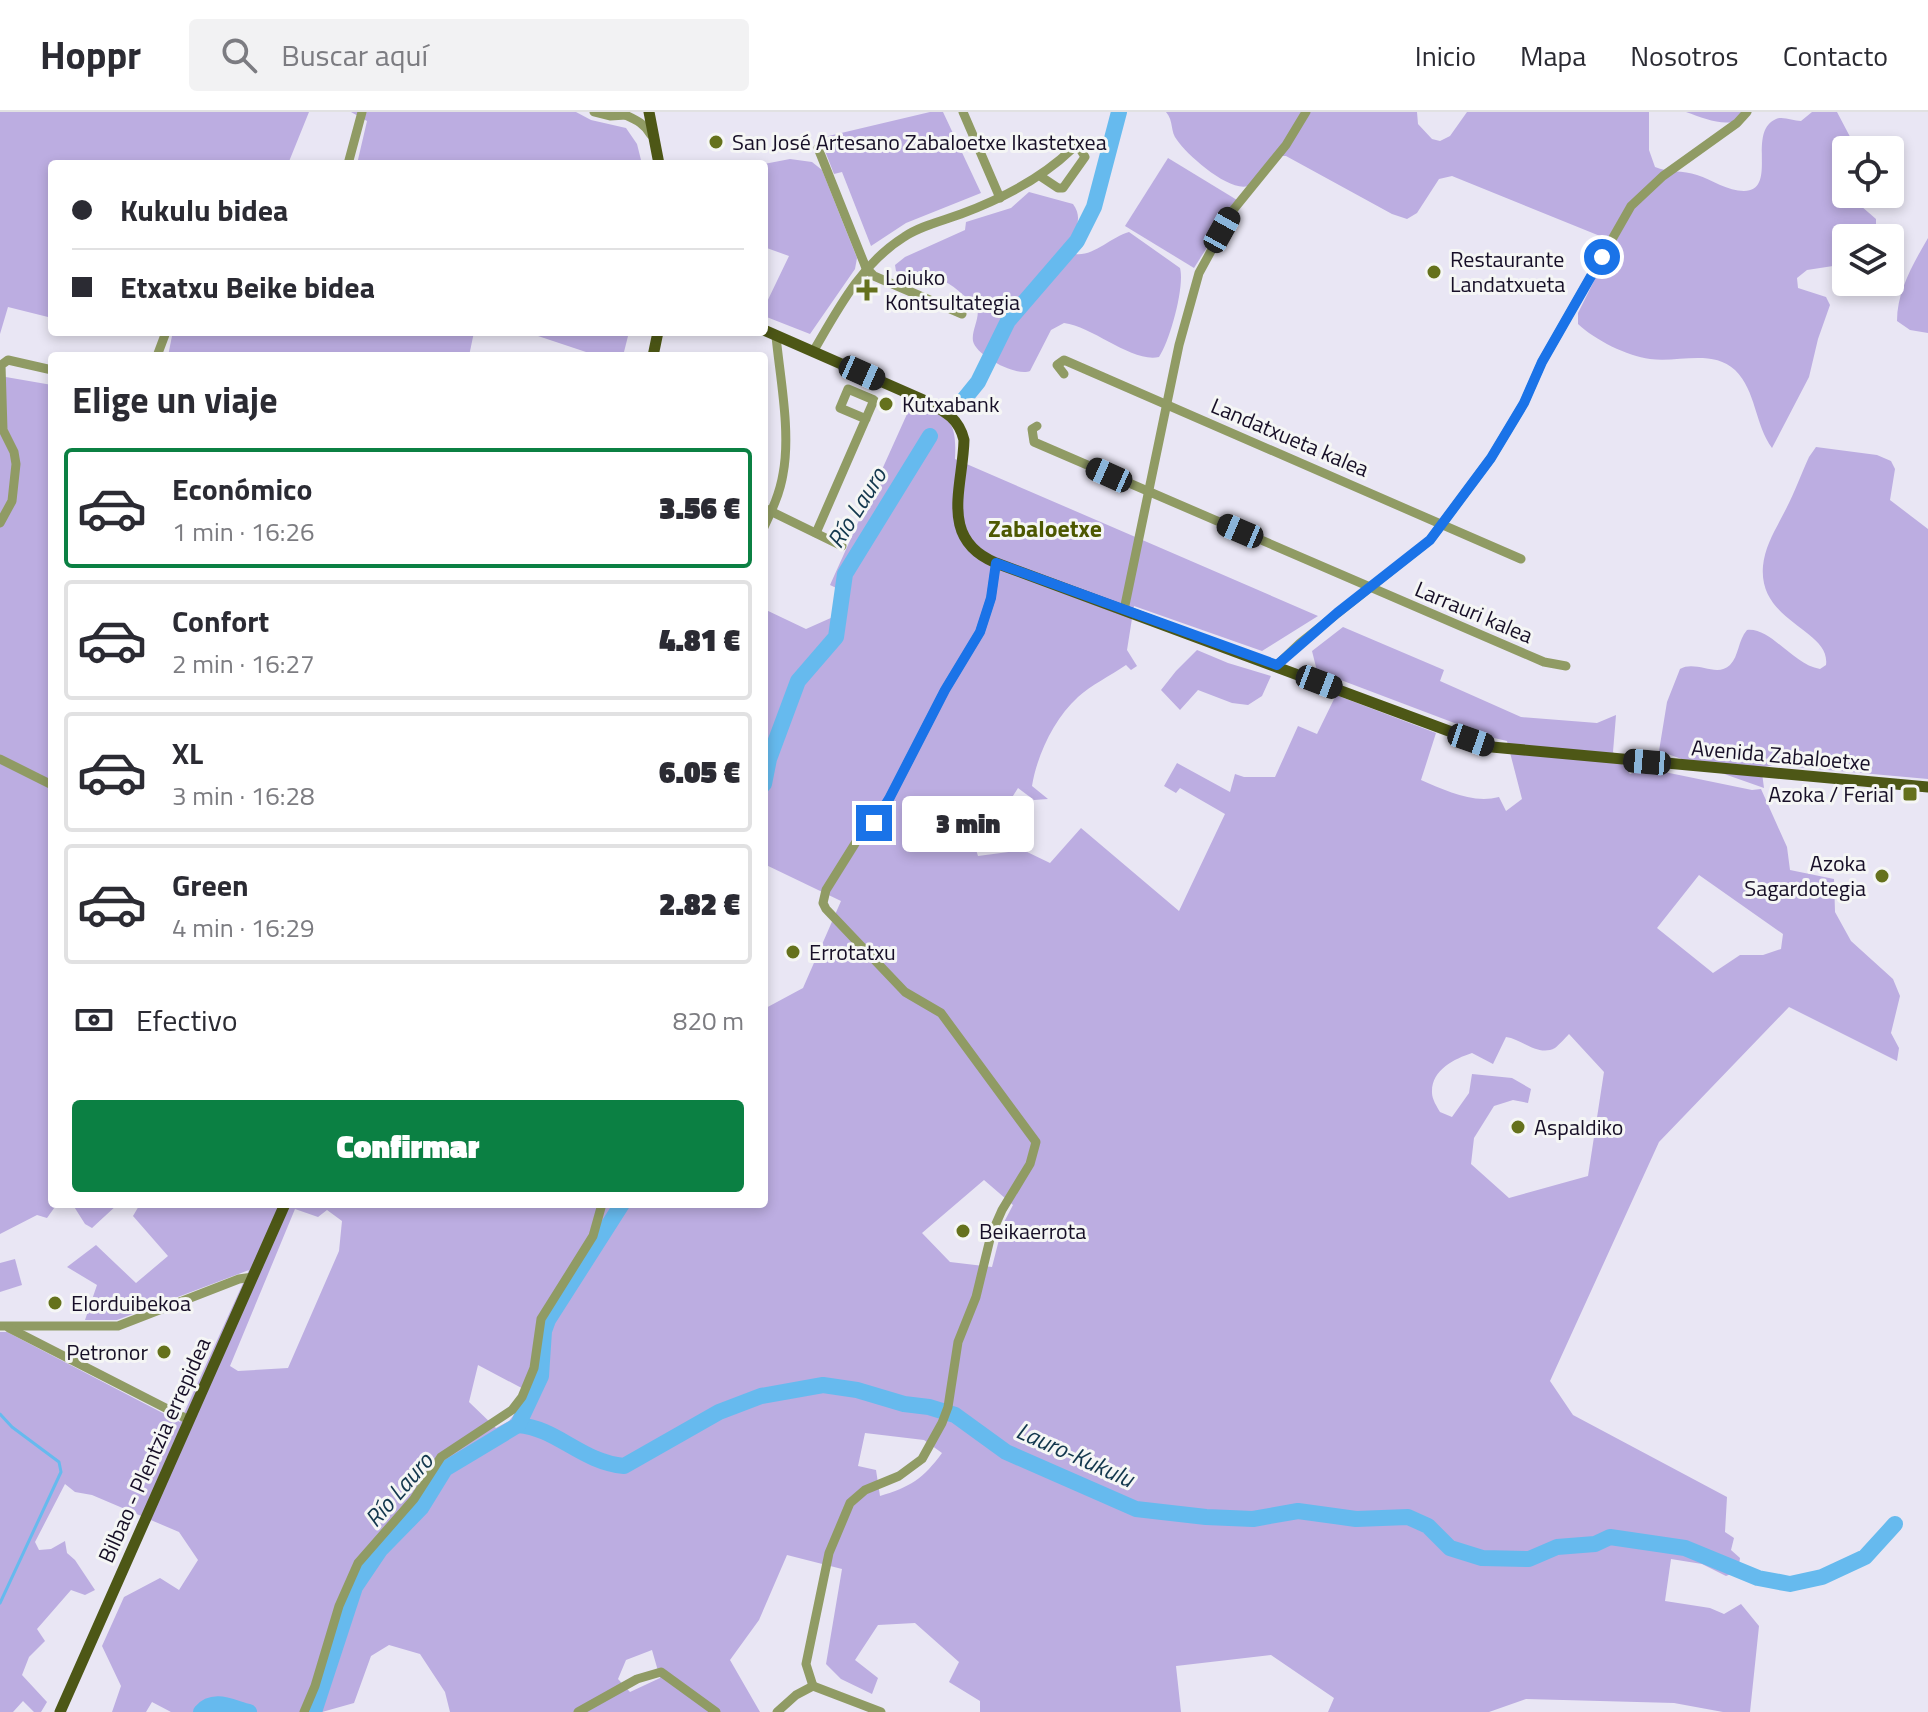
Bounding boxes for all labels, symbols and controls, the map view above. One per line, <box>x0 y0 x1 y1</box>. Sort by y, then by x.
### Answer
search box <box>189 19 749 91</box>
text: Hoppr <box>40 26 141 84</box>
text: Buscar aquí <box>281 32 428 78</box>
icon: search <box>217 33 261 77</box>
text: Inicio <box>1415 34 1476 77</box>
text: Mapa <box>1520 34 1586 77</box>
text: Nosotros <box>1630 34 1739 77</box>
text: Contacto <box>1783 34 1888 77</box>
place label: San José Artesano Zabaloetxe Ikastetxea <box>732 125 1107 159</box>
marker: San José Artesano Zabaloetxe Ikastetxea <box>707 133 725 151</box>
map controls <box>1832 136 1904 296</box>
button: locate <box>1832 136 1904 208</box>
text: Kukulu bidea <box>120 187 288 233</box>
car <box>1200 203 1244 257</box>
button: layers <box>1832 224 1904 296</box>
route start <box>1584 239 1620 275</box>
place label: Restaurante Landatxueta <box>1450 242 1565 301</box>
place label: Loiuko Kontsultategia <box>885 260 1020 319</box>
marker: Restaurante Landatxueta <box>1425 263 1443 281</box>
text: Etxatxu Beike bidea <box>120 264 375 310</box>
marker: Loiuko Kontsultategia <box>856 279 878 301</box>
car <box>835 352 889 394</box>
text: Elige un viaje <box>72 372 278 427</box>
place label: Kutxabank <box>902 387 1000 421</box>
street label: Landatxueta kalea <box>1206 388 1374 486</box>
marker: Kutxabank <box>877 395 895 413</box>
car <box>1082 454 1136 496</box>
water label: Río Lauro <box>817 459 896 555</box>
text: Económico <box>172 466 312 512</box>
icon: car <box>76 472 148 544</box>
text: 3.56 € <box>659 485 740 531</box>
district label: Zabaloetxe <box>988 510 1102 546</box>
car <box>1213 511 1267 551</box>
text: 1 min · 16:26 <box>172 512 315 551</box>
street label: Larrauri kalea <box>1410 572 1538 652</box>
text: Confort <box>172 598 269 644</box>
icon: car <box>76 604 148 676</box>
text: 4.81 € <box>659 617 740 663</box>
text: 2 min · 16:27 <box>172 644 315 683</box>
car <box>1292 662 1346 702</box>
car <box>1444 721 1498 759</box>
text: XL <box>172 730 203 776</box>
street label: Avenida Zabaloetxe <box>1690 730 1872 780</box>
icon: car <box>76 736 148 808</box>
car <box>1622 748 1672 776</box>
text: 6.05 € <box>659 749 740 795</box>
text: 3 min · 16:28 <box>172 776 315 815</box>
place label: Azoka / Ferial <box>1768 777 1894 811</box>
marker: Azoka / Ferial <box>1901 785 1919 803</box>
callout: 3 min <box>902 795 1034 851</box>
text: 3 min <box>936 804 1000 843</box>
route end <box>856 805 892 841</box>
place label: Azoka Sagardotegia <box>1744 846 1866 905</box>
text: Green <box>172 862 249 908</box>
marker: Azoka Sagardotegia <box>1873 867 1891 885</box>
icon: car <box>76 868 148 940</box>
text: 2.82 € <box>659 881 740 927</box>
text: 4 min · 16:29 <box>172 908 315 947</box>
place label: Errotatxu <box>809 935 896 969</box>
marker: Errotatxu <box>784 943 802 961</box>
text: Efectivo <box>136 997 238 1043</box>
icon: cash <box>72 998 116 1042</box>
text: 820 m <box>673 1001 744 1040</box>
button: Confirmar <box>72 1100 744 1192</box>
place label: Aspaldiko <box>1534 1110 1623 1144</box>
marker: Aspaldiko <box>1509 1118 1527 1136</box>
place label: Beikaerrota <box>979 1214 1086 1248</box>
marker: Beikaerrota <box>954 1222 972 1240</box>
place label: Elorduibekoa <box>71 1286 191 1320</box>
marker: Elorduibekoa <box>46 1294 64 1312</box>
street label: Bilbao - Plentzia errepidea <box>89 1332 219 1568</box>
place label: Petronor <box>66 1335 148 1369</box>
marker: Petronor <box>155 1343 173 1361</box>
water label: Lauro-Kukulu <box>1011 1412 1142 1497</box>
water label: Río Lauro <box>356 1443 442 1535</box>

